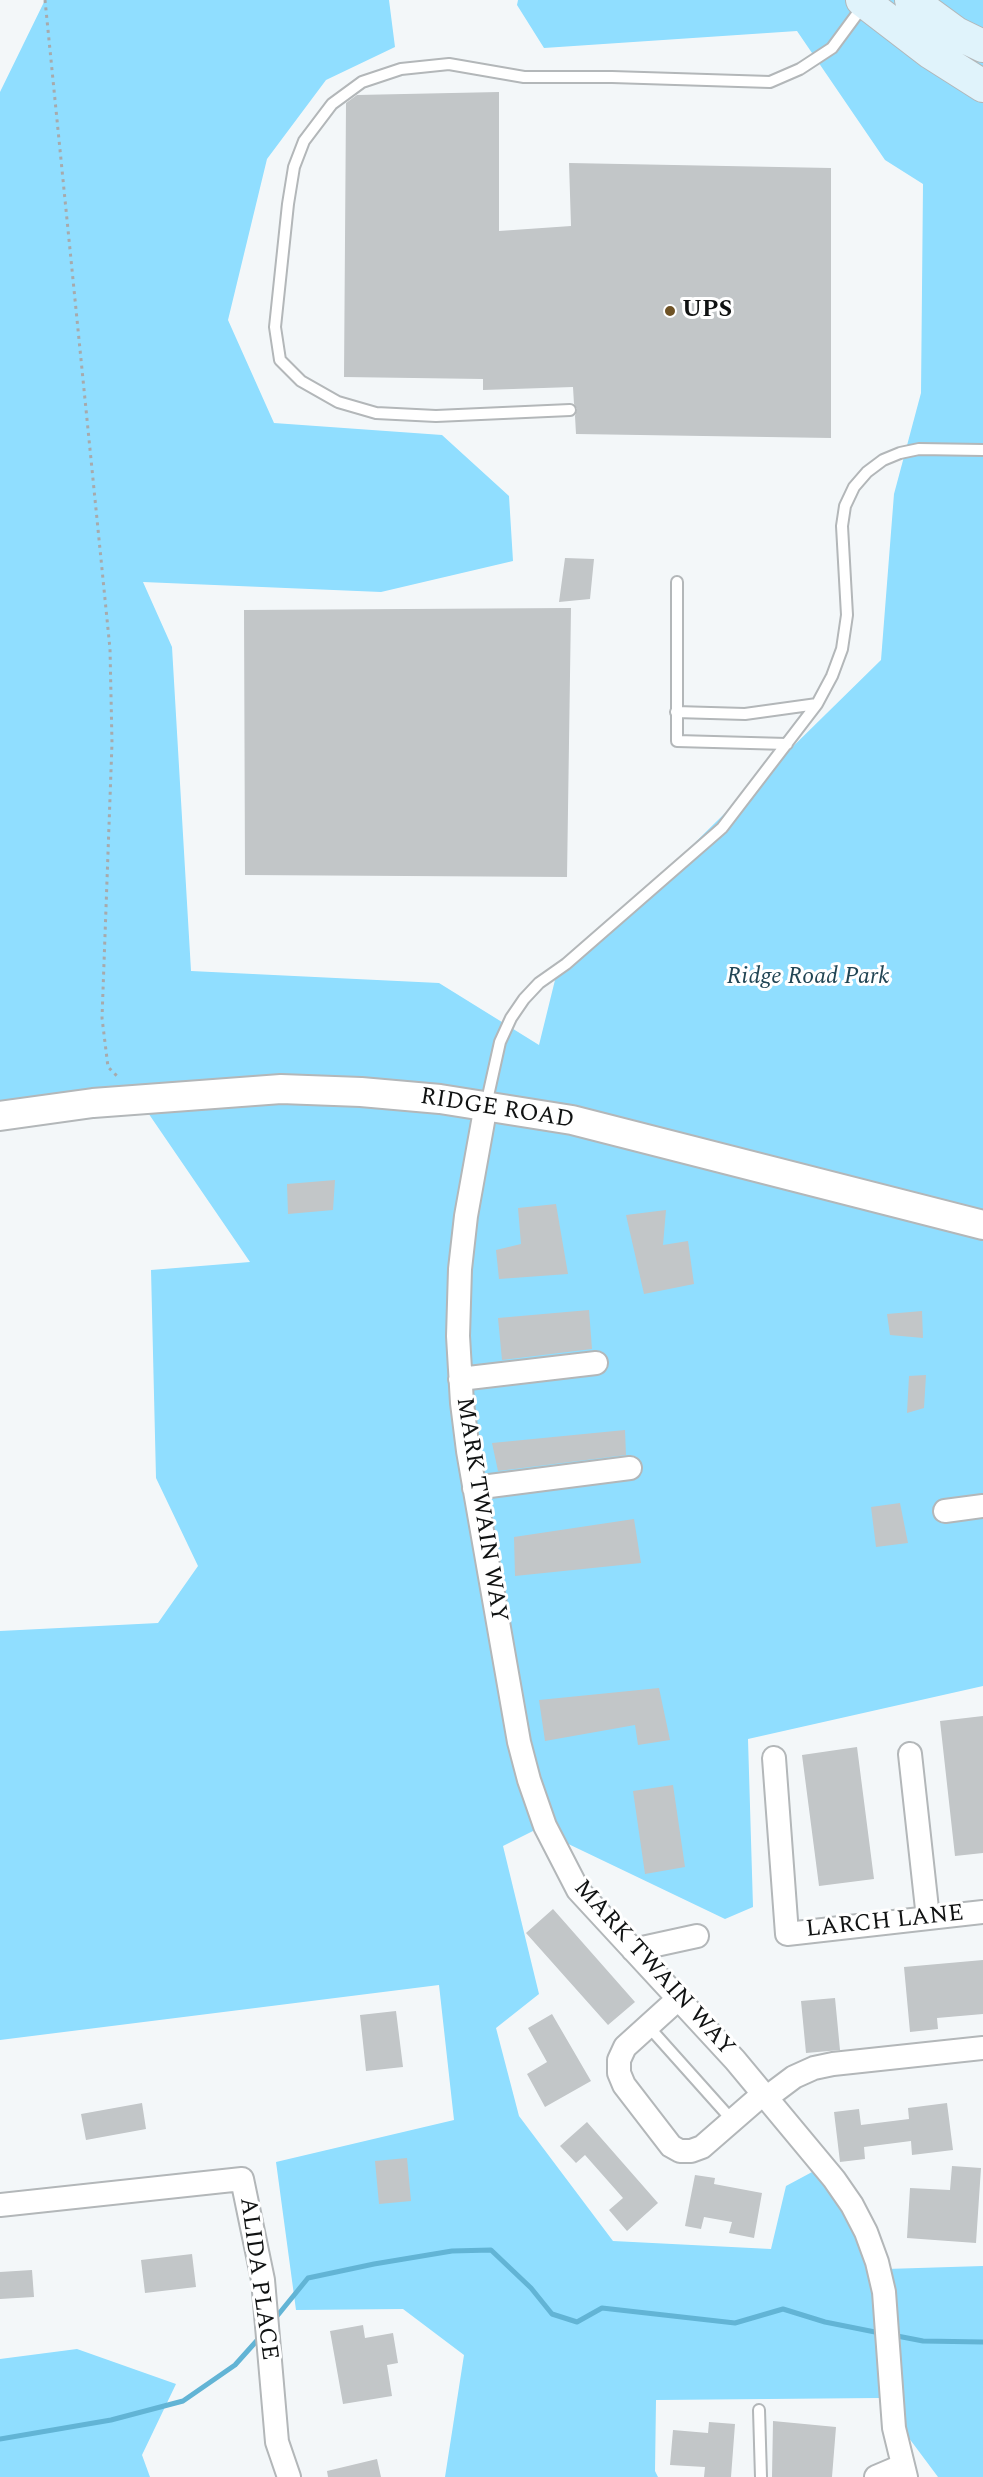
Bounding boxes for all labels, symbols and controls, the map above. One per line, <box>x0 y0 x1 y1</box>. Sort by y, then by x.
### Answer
place label: UPS <box>682 297 732 325</box>
marker: UPS <box>663 304 677 318</box>
park label: Ridge Road Park <box>726 964 890 992</box>
street label: RIDGE ROAD <box>418 1084 576 1136</box>
street label: MARK TWAIN WAY <box>448 1395 512 1625</box>
street label: MARK TWAIN WAY <box>566 1875 740 2063</box>
street label: LARCH LANE <box>805 1900 965 1946</box>
street label: ALIDA PLACE <box>231 2196 283 2362</box>

